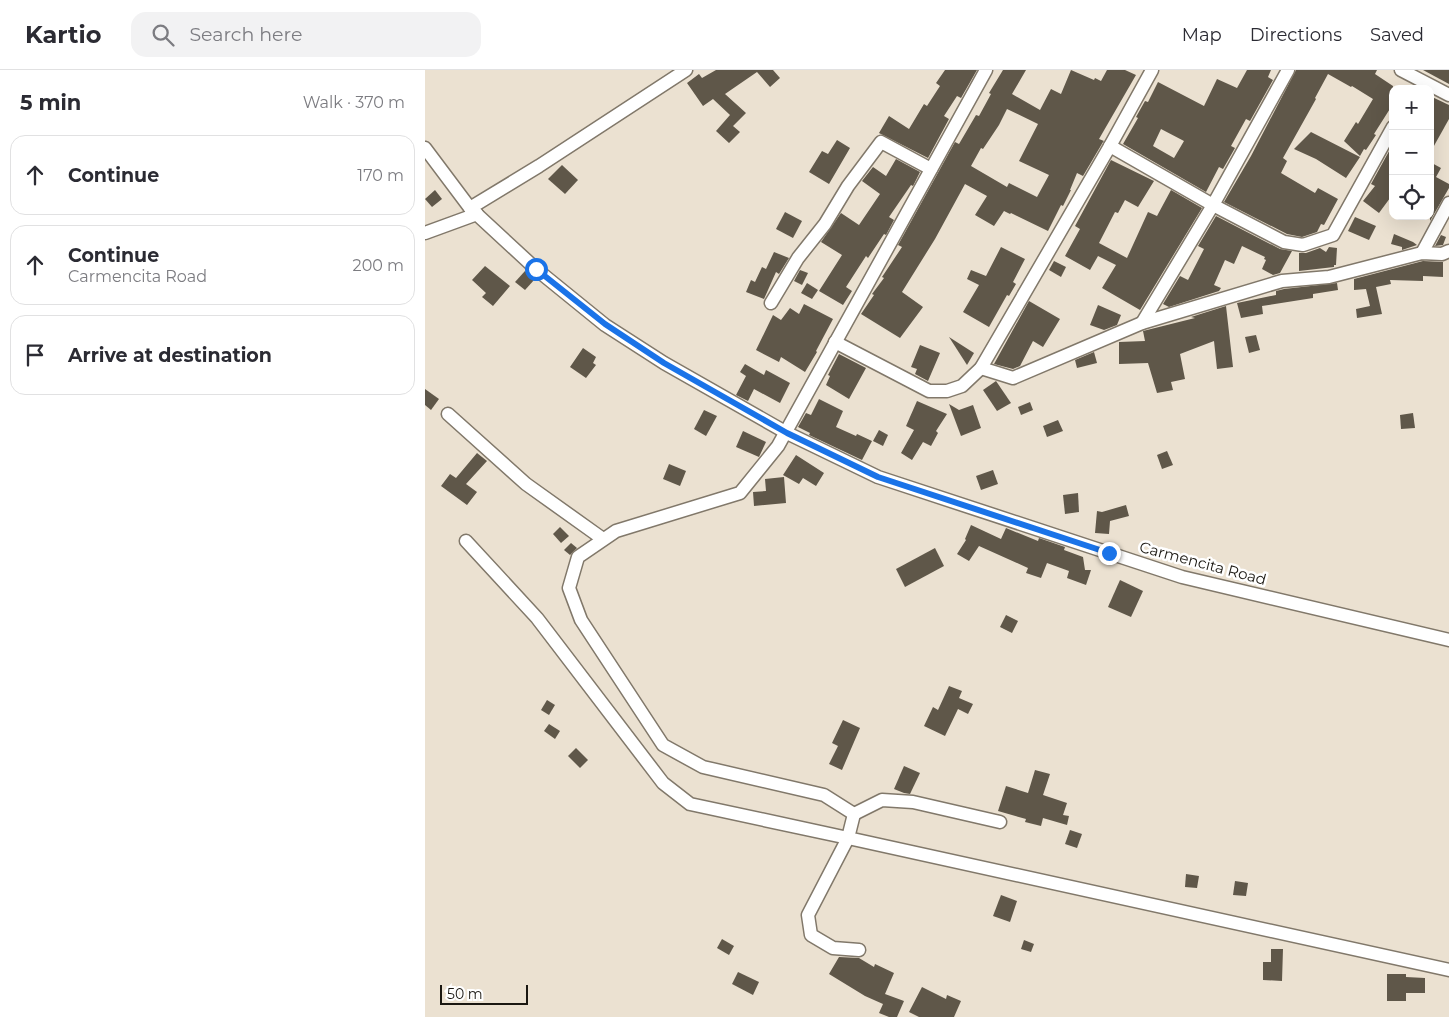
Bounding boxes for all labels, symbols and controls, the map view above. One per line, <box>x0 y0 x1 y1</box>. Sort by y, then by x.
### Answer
search box <box>131 12 481 57</box>
text: Kartio <box>25 20 101 49</box>
icon: search <box>149 21 177 49</box>
text: Search here <box>189 23 302 46</box>
text: Map <box>1182 24 1222 46</box>
text: Directions <box>1250 24 1342 46</box>
text: Saved <box>1370 24 1424 46</box>
map controls <box>1389 85 1434 220</box>
button: + <box>1389 85 1434 130</box>
text: 5 min <box>20 90 81 115</box>
text: Walk · 370 m <box>303 93 405 112</box>
button: − <box>1389 130 1434 175</box>
icon: ahead <box>21 161 49 189</box>
text: Continue <box>68 164 159 187</box>
text: 170 m <box>357 166 404 185</box>
button: locate <box>1389 175 1434 220</box>
text: Continue <box>68 244 159 267</box>
icon: ahead <box>21 251 49 279</box>
text: 200 m <box>353 256 404 275</box>
route start <box>525 258 548 281</box>
text: Carmencita Road <box>68 267 207 286</box>
icon: arrive <box>21 341 49 369</box>
text: Arrive at destination <box>68 344 272 367</box>
street label: Carmencita Road <box>1138 537 1268 589</box>
route end <box>1098 542 1121 565</box>
scale bar <box>440 982 527 1005</box>
text: 50 m <box>447 985 483 1003</box>

